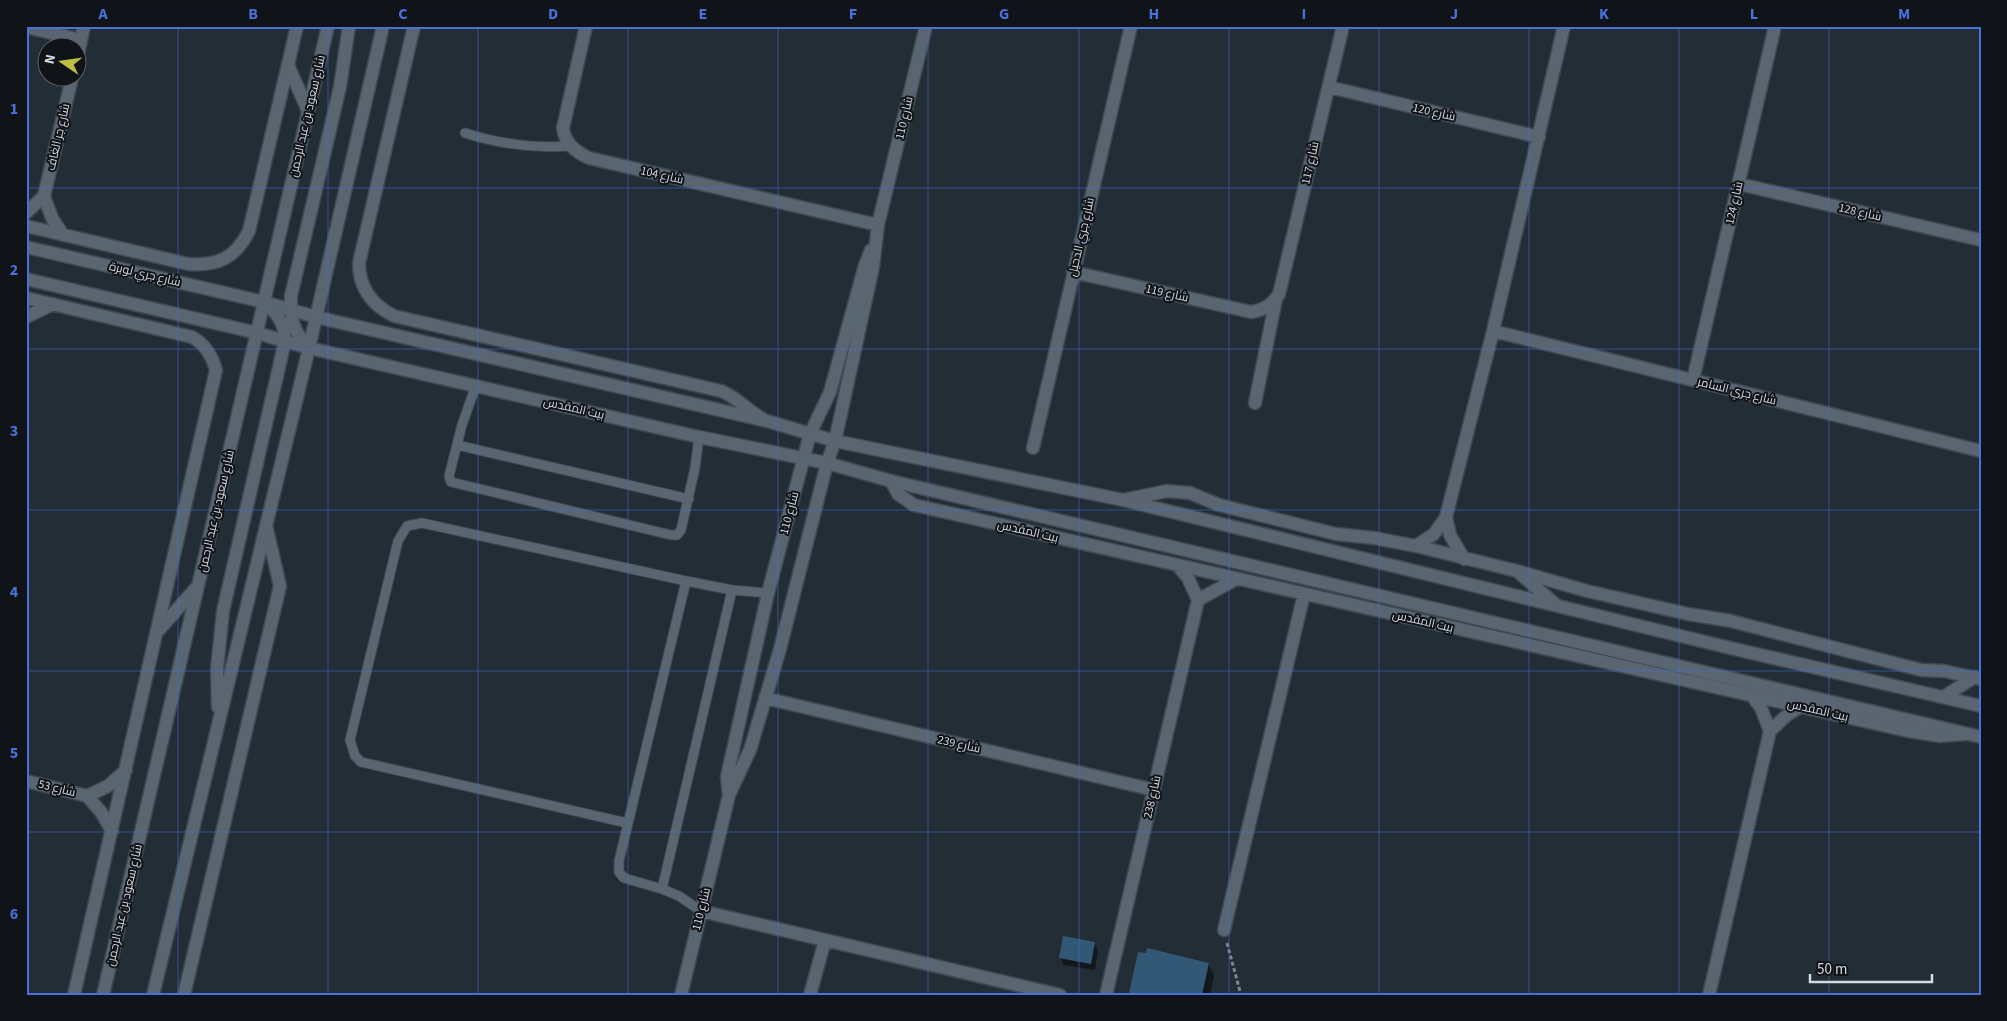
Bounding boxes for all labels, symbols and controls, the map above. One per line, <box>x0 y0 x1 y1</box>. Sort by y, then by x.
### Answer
text: A <box>97 3 108 25</box>
text: B <box>248 3 258 25</box>
text: C <box>398 3 408 25</box>
text: D <box>548 3 558 25</box>
text: E <box>699 3 707 25</box>
text: F <box>849 3 857 25</box>
text: G <box>999 3 1009 25</box>
text: H <box>1149 3 1159 25</box>
text: I <box>1302 3 1306 25</box>
text: J <box>1450 3 1458 25</box>
text: K <box>1599 3 1609 25</box>
text: L <box>1750 3 1758 25</box>
text: M <box>1898 3 1910 25</box>
north arrow <box>38 38 88 88</box>
text: N <box>40 53 61 66</box>
street label: شارع سعود بن عبد الرحمن <box>285 53 330 179</box>
street label: شارع 110 <box>891 95 918 141</box>
text: 1 <box>10 98 18 120</box>
street label: شارع 120 <box>1411 99 1457 126</box>
street label: شارع جر الغاف <box>43 102 74 172</box>
street label: شارع 117 <box>1297 140 1324 186</box>
street label: شارع 104 <box>639 162 685 189</box>
street label: شارع 124 <box>1721 180 1748 226</box>
street label: شارع جري الدحيل <box>1064 196 1100 279</box>
street label: شارع 128 <box>1837 199 1883 226</box>
street label: شارع جري لوبرة <box>107 258 182 292</box>
text: 2 <box>10 259 18 281</box>
street label: شارع 119 <box>1144 280 1190 307</box>
street label: شارع جري السامر <box>1694 373 1778 410</box>
street label: بيت المقدس <box>542 393 606 424</box>
text: 3 <box>10 420 18 442</box>
street label: شارع سعود بن عبد الرحمن <box>194 448 239 574</box>
street label: شارع 110 <box>776 490 803 536</box>
street label: بيت المقدس <box>996 516 1060 547</box>
text: 4 <box>10 581 19 603</box>
street label: بيت المقدس <box>1391 606 1455 637</box>
street label: بيت المقدس <box>1786 695 1850 726</box>
street label: شارع 239 <box>936 731 982 758</box>
text: 5 <box>10 742 18 764</box>
street label: شارع 238 <box>1139 774 1166 820</box>
street label: شارع 53 <box>37 776 77 801</box>
street label: شارع سعود بن عبد الرحمن <box>102 842 147 968</box>
street label: شارع 110 <box>688 886 715 932</box>
text: 6 <box>10 903 18 925</box>
scale bar <box>1810 951 1932 983</box>
text: 50 m <box>1817 959 1847 980</box>

